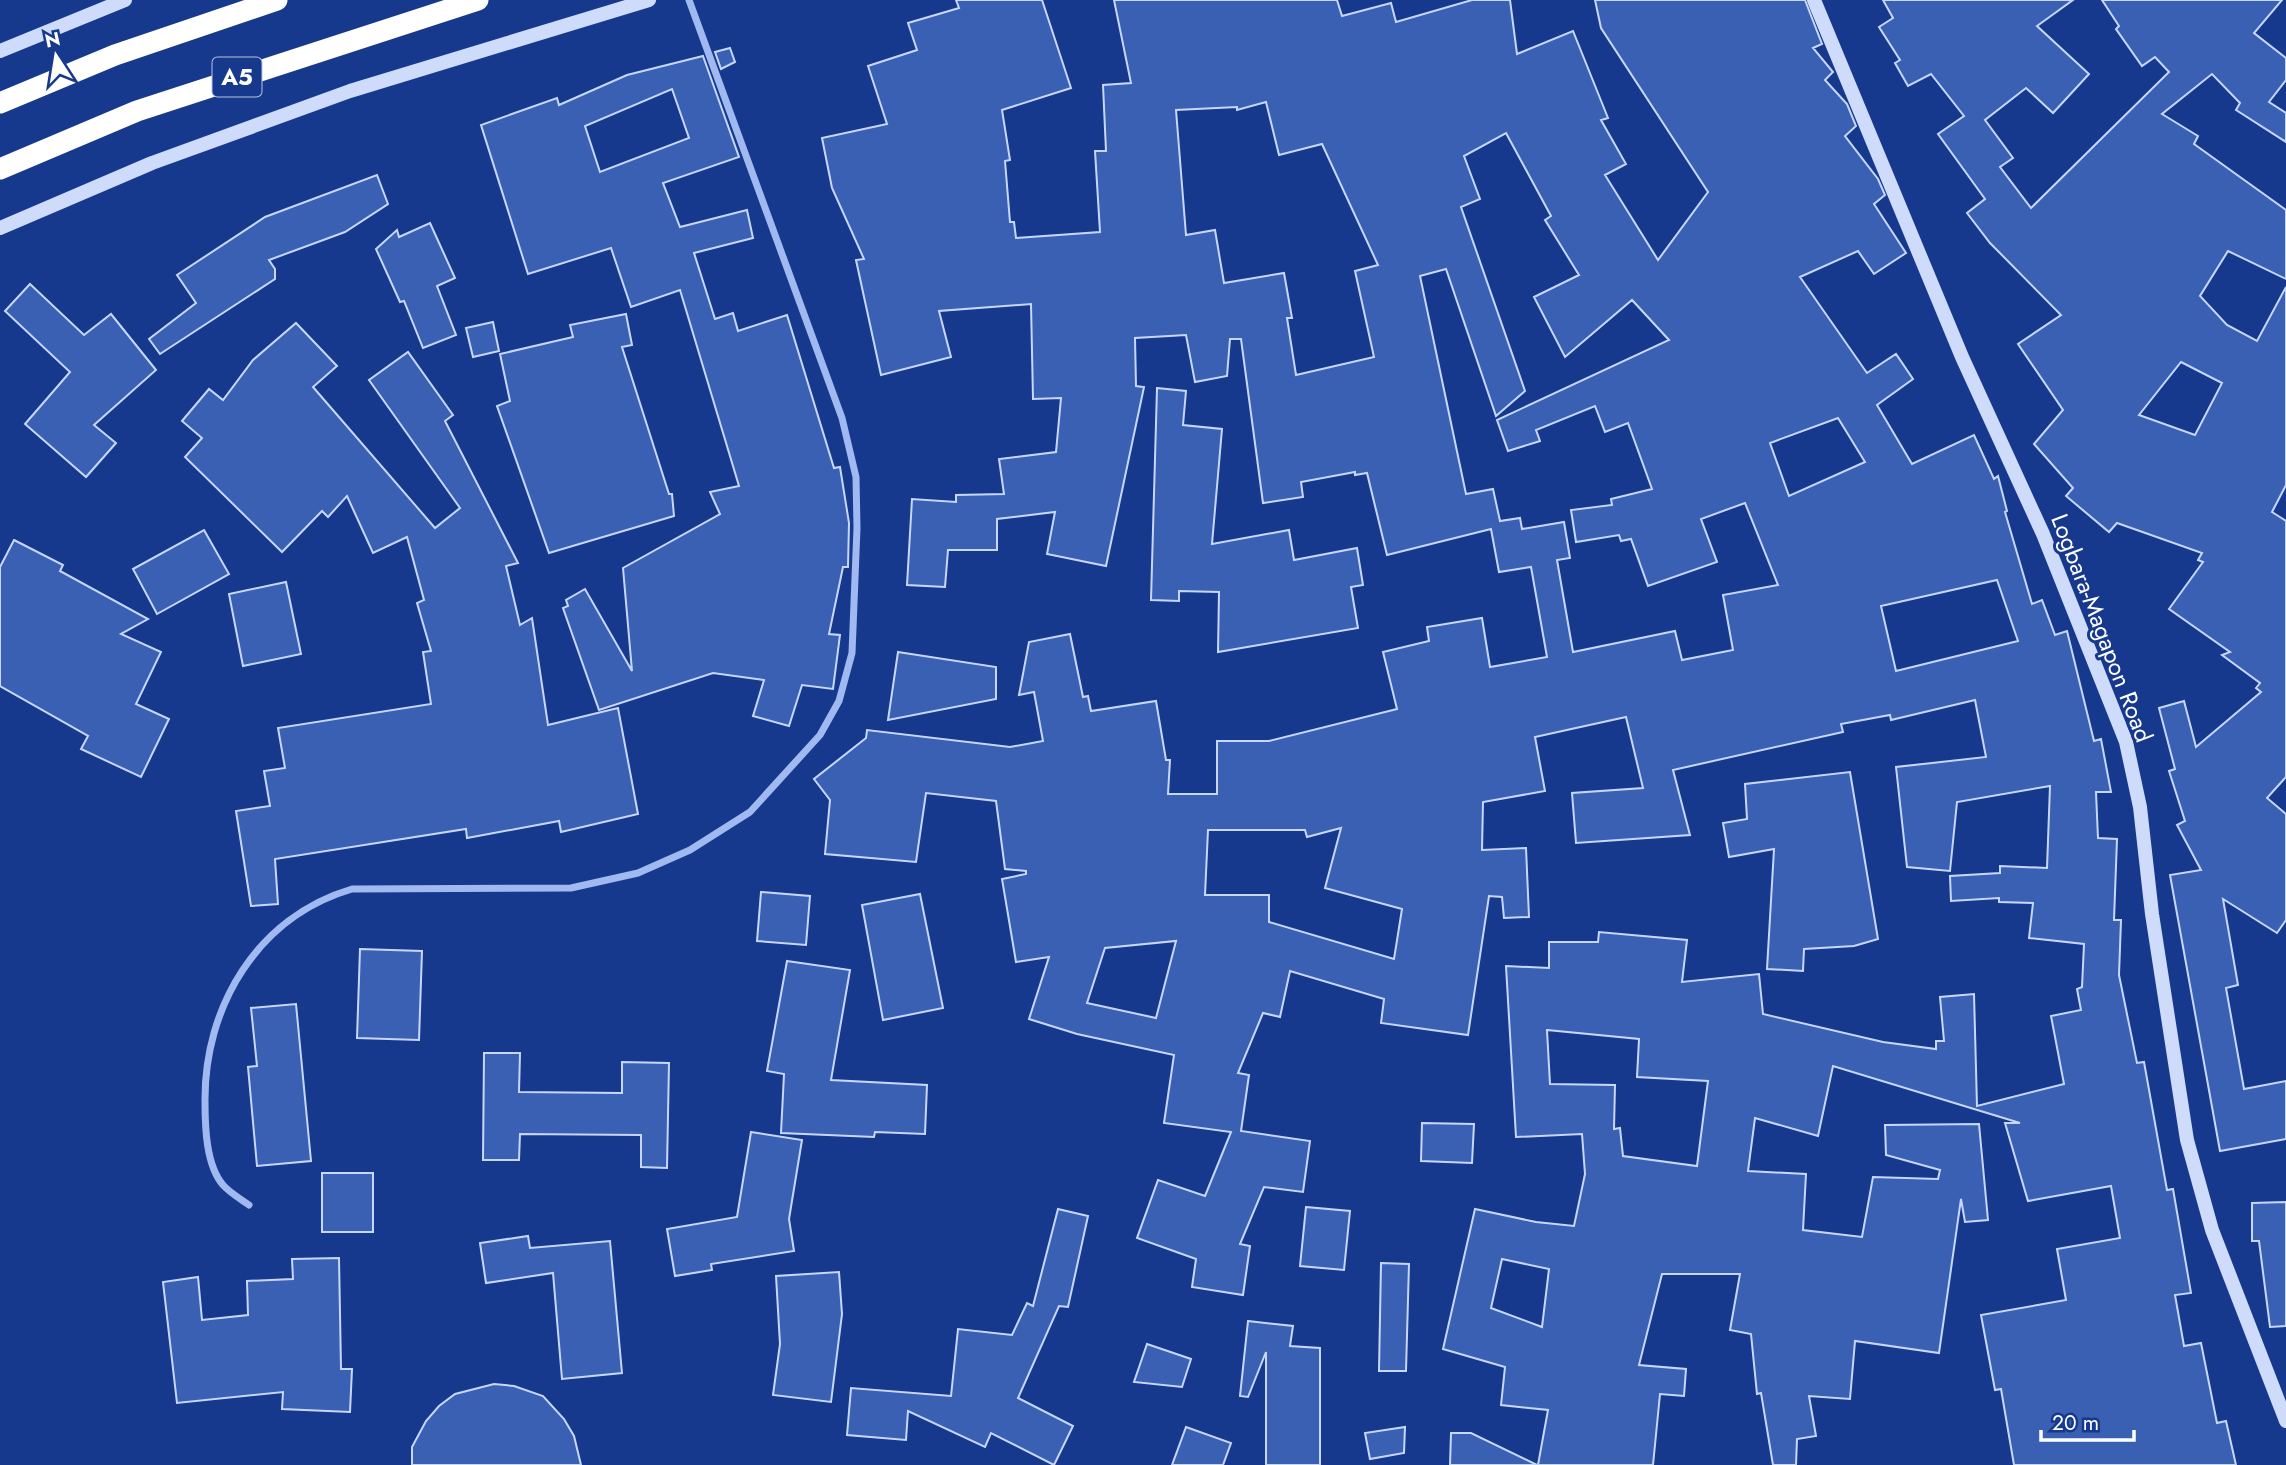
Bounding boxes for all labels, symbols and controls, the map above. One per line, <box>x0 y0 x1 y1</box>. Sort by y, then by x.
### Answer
north arrow <box>21 21 91 91</box>
text: N <box>42 25 63 55</box>
road number: A5 <box>212 58 262 96</box>
street label: Logbara-Magapon Road <box>2042 509 2162 747</box>
scale bar <box>2041 1398 2134 1442</box>
text: 20 m <box>2052 1408 2099 1438</box>

